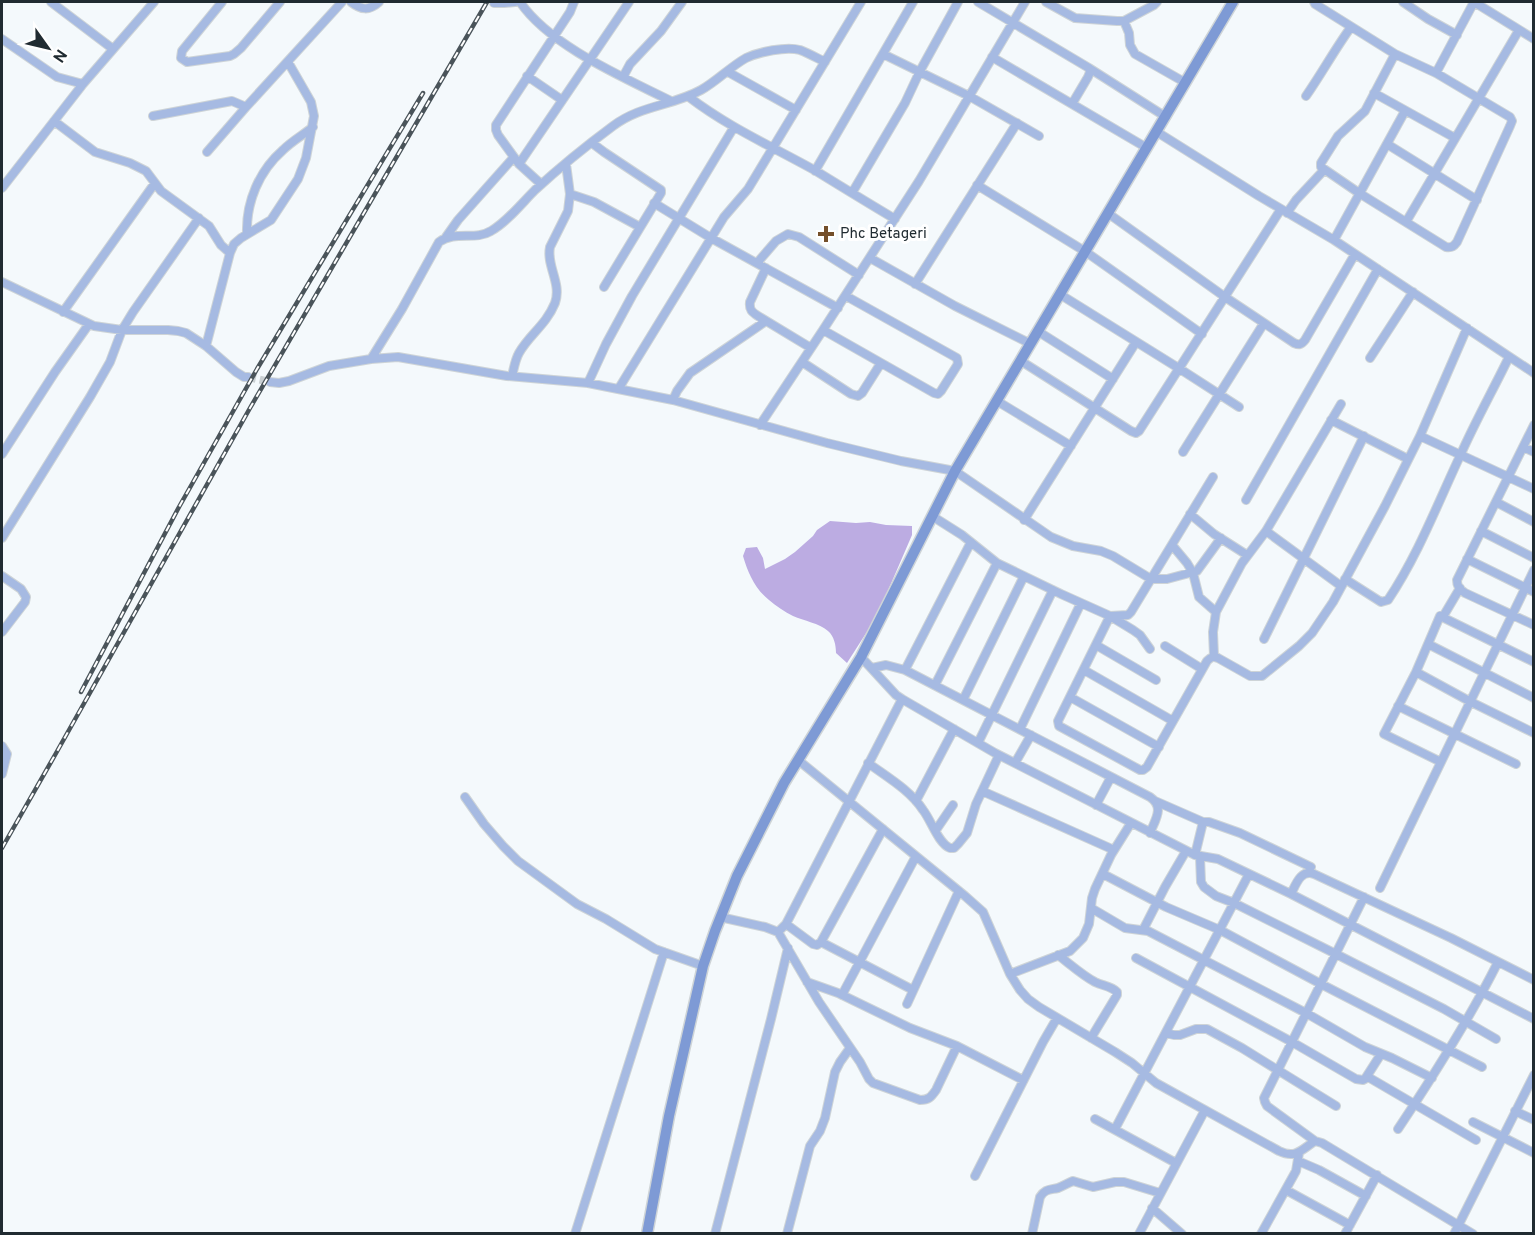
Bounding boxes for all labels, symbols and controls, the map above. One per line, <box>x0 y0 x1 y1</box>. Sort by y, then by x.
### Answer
north arrow <box>18 18 78 78</box>
text: N <box>47 45 70 66</box>
marker: Phc Betageri <box>817 225 835 243</box>
place label: Phc Betageri <box>840 225 927 244</box>

